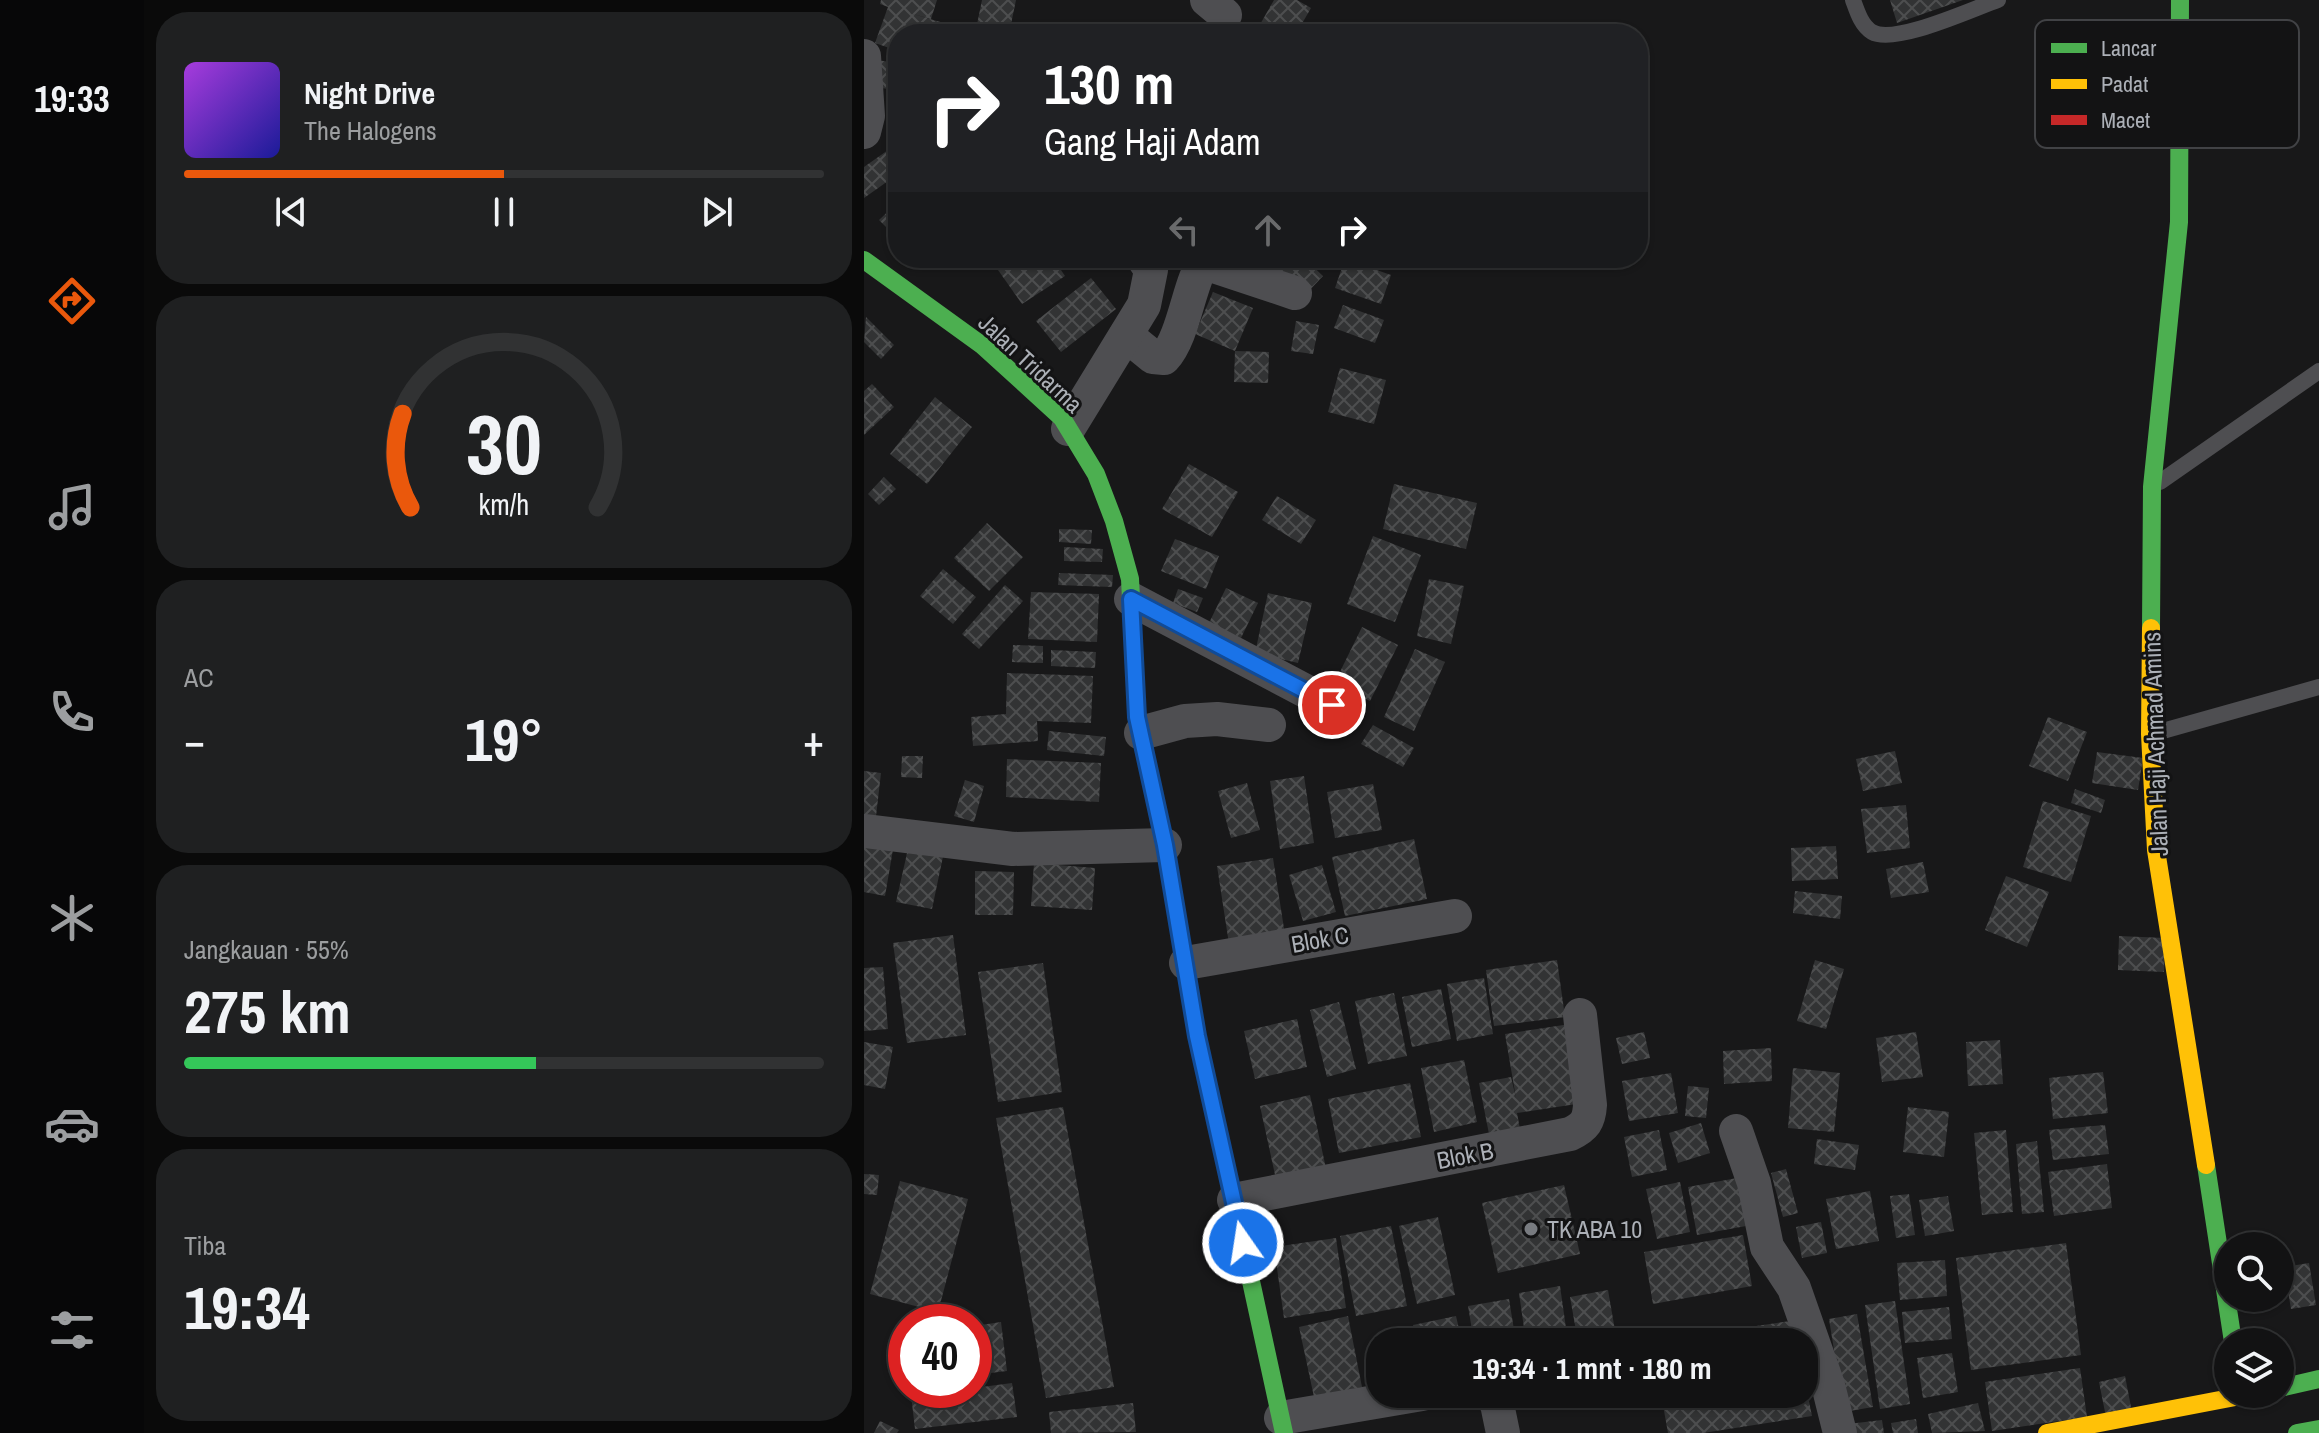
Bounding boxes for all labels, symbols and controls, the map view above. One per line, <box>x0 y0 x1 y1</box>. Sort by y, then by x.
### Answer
legend <box>2035 20 2299 148</box>
text: Lancar <box>2101 33 2156 63</box>
text: 130 m <box>1044 46 1174 121</box>
icon: right <box>912 56 1016 160</box>
text: Padat <box>2101 69 2148 99</box>
text: Night Drive <box>304 73 435 113</box>
text: 19:33 <box>34 75 110 123</box>
text: Macet <box>2101 105 2150 135</box>
text: The Halogens <box>304 113 437 148</box>
text: Gang Haji Adam <box>1044 118 1261 166</box>
icon: previous <box>269 190 313 234</box>
icon: pause <box>482 190 526 234</box>
icon: next <box>695 190 739 234</box>
icon: left <box>1162 208 1206 252</box>
icon: ahead <box>1246 208 1290 252</box>
icon: right <box>1330 208 1374 252</box>
icon: directions <box>44 273 100 329</box>
street label: Jalan Tridarma <box>972 307 1090 420</box>
text: 30 <box>466 388 542 500</box>
icon: music <box>44 479 100 535</box>
text: km/h <box>479 485 529 524</box>
street label: Jalan Haji Achmad Amins <box>2135 631 2175 857</box>
text: AC <box>184 660 214 695</box>
pin <box>1298 671 1366 739</box>
icon: arrive <box>1310 683 1354 727</box>
icon: phone <box>44 684 100 740</box>
text: 19° <box>465 699 543 780</box>
text: − <box>184 710 205 770</box>
text: + <box>803 710 824 770</box>
icon: climate <box>44 890 100 946</box>
street label: Blok C <box>1289 918 1351 960</box>
text: Jangkauan · 55% <box>184 932 349 967</box>
text: 275 km <box>184 971 351 1052</box>
icon: car <box>44 1096 100 1152</box>
street label: Blok B <box>1434 1134 1496 1176</box>
position arrow <box>1201 1201 1285 1285</box>
place label: TK ABA 10 <box>1547 1213 1642 1245</box>
marker: TK ABA 10 <box>1522 1220 1540 1238</box>
text: Tiba <box>184 1228 226 1263</box>
map controls <box>2214 1232 2294 1408</box>
button: search <box>2214 1232 2294 1312</box>
text: 19:34 <box>184 1267 310 1348</box>
icon: filters <box>44 1302 100 1358</box>
speed limit sign: 40 <box>888 1304 992 1408</box>
button: layers <box>2214 1328 2294 1408</box>
text: 19:34 · 1 mnt · 180 m <box>1472 1348 1712 1388</box>

